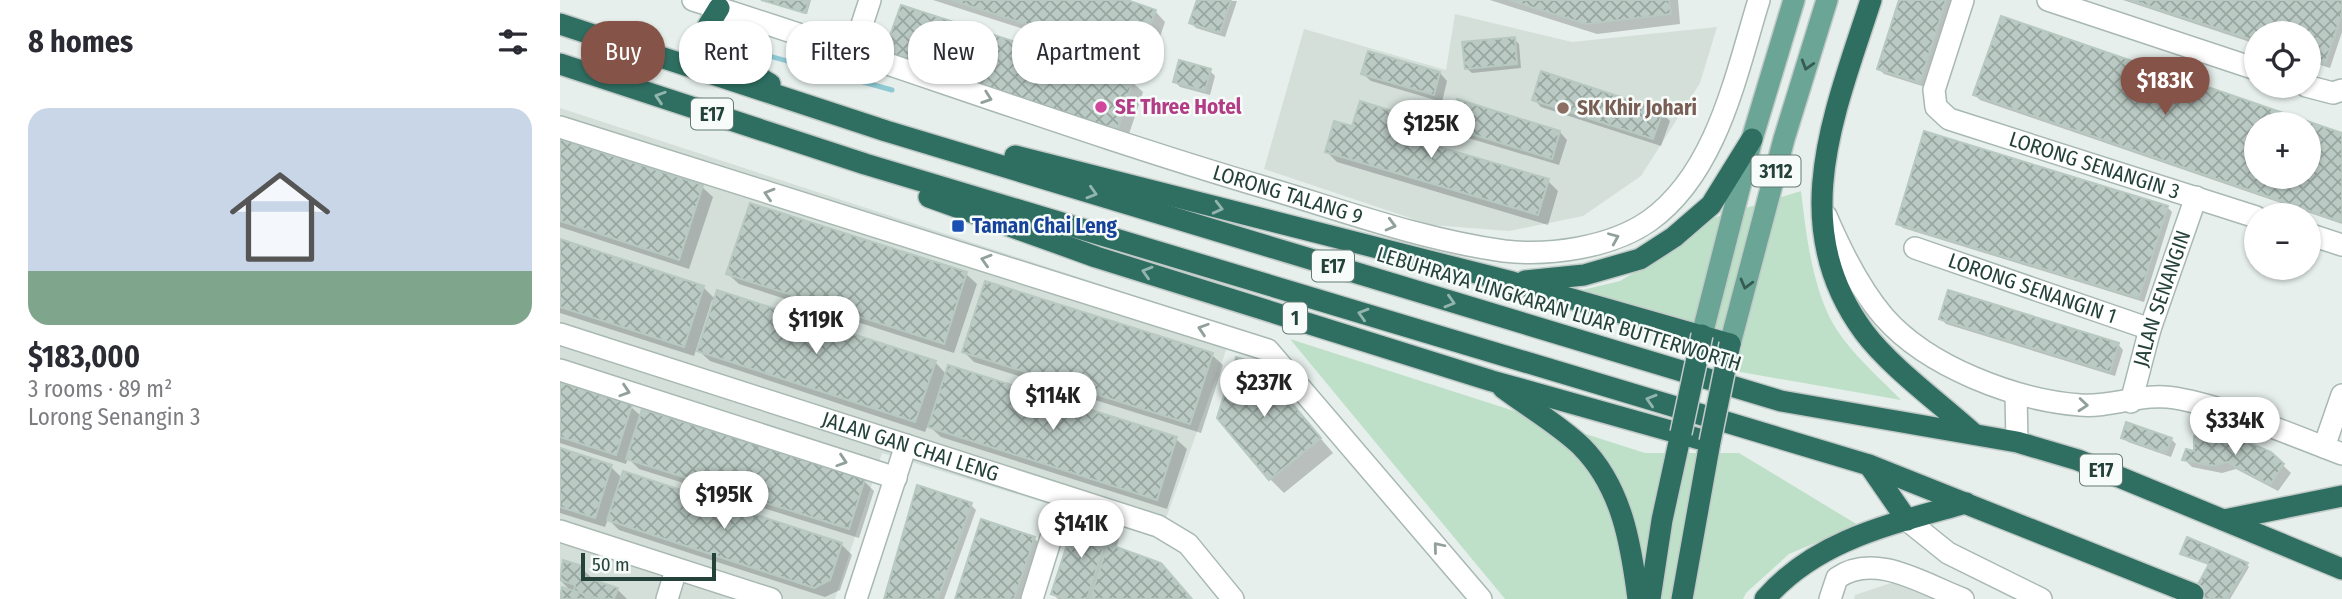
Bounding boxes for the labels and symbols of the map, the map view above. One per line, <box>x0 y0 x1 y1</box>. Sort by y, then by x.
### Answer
pin: $183K <box>2116 58 2214 117</box>
one-way arrow <box>1800 59 1815 71</box>
one-way arrow <box>981 90 993 104</box>
one-way arrow <box>655 91 667 105</box>
place label: SE Three Hotel <box>1115 94 1242 120</box>
place label: SK Khir Johari <box>1577 95 1697 121</box>
road number: E17 <box>691 98 733 130</box>
marker: SE Three Hotel <box>1093 99 1109 115</box>
pin: $125K <box>1382 100 1480 160</box>
marker: SK Khir Johari <box>1555 100 1571 116</box>
street label: LORONG SENANGIN 3 <box>2006 126 2183 205</box>
road number: 3112 <box>1752 155 1800 186</box>
street label: LORONG TALANG 9 <box>1210 159 1366 230</box>
one-way arrow <box>1086 185 1098 200</box>
one-way arrow <box>763 187 775 202</box>
one-way arrow <box>1212 200 1224 214</box>
place label: Taman Chai Leng <box>972 213 1118 239</box>
one-way arrow <box>1385 216 1397 231</box>
marker: Taman Chai Leng <box>950 218 966 234</box>
street label: JALAN SENANGIN <box>2128 227 2196 369</box>
one-way arrow <box>1607 232 1619 246</box>
street label: LEBUHRAYA LINGKARAN LUAR BUTTERWORTH <box>1374 241 1744 377</box>
street label: LORONG SENANGIN 1 <box>1945 247 2120 329</box>
road number: E17 <box>1312 250 1354 282</box>
one-way arrow <box>981 254 993 269</box>
one-way arrow <box>1141 266 1153 281</box>
one-way arrow <box>1740 278 1754 290</box>
one-way arrow <box>1444 293 1456 308</box>
pin: $119K <box>767 296 865 356</box>
road number: 1 <box>1283 302 1307 334</box>
one-way arrow <box>1357 307 1369 322</box>
one-way arrow <box>1198 323 1210 337</box>
pin: $237K <box>1215 360 1313 419</box>
pin: $114K <box>1004 372 1102 432</box>
one-way arrow <box>618 383 631 397</box>
one-way arrow <box>1646 394 1658 409</box>
one-way arrow <box>2078 397 2089 412</box>
pin: $334K <box>2186 398 2284 457</box>
street label: JALAN GAN CHAI LENG <box>819 406 1002 487</box>
one-way arrow <box>835 452 847 467</box>
road number: E17 <box>2080 454 2122 485</box>
pin: $195K <box>675 472 773 531</box>
pin: $141K <box>1032 500 1130 560</box>
one-way arrow <box>1433 542 1446 554</box>
scale bar <box>581 550 716 582</box>

